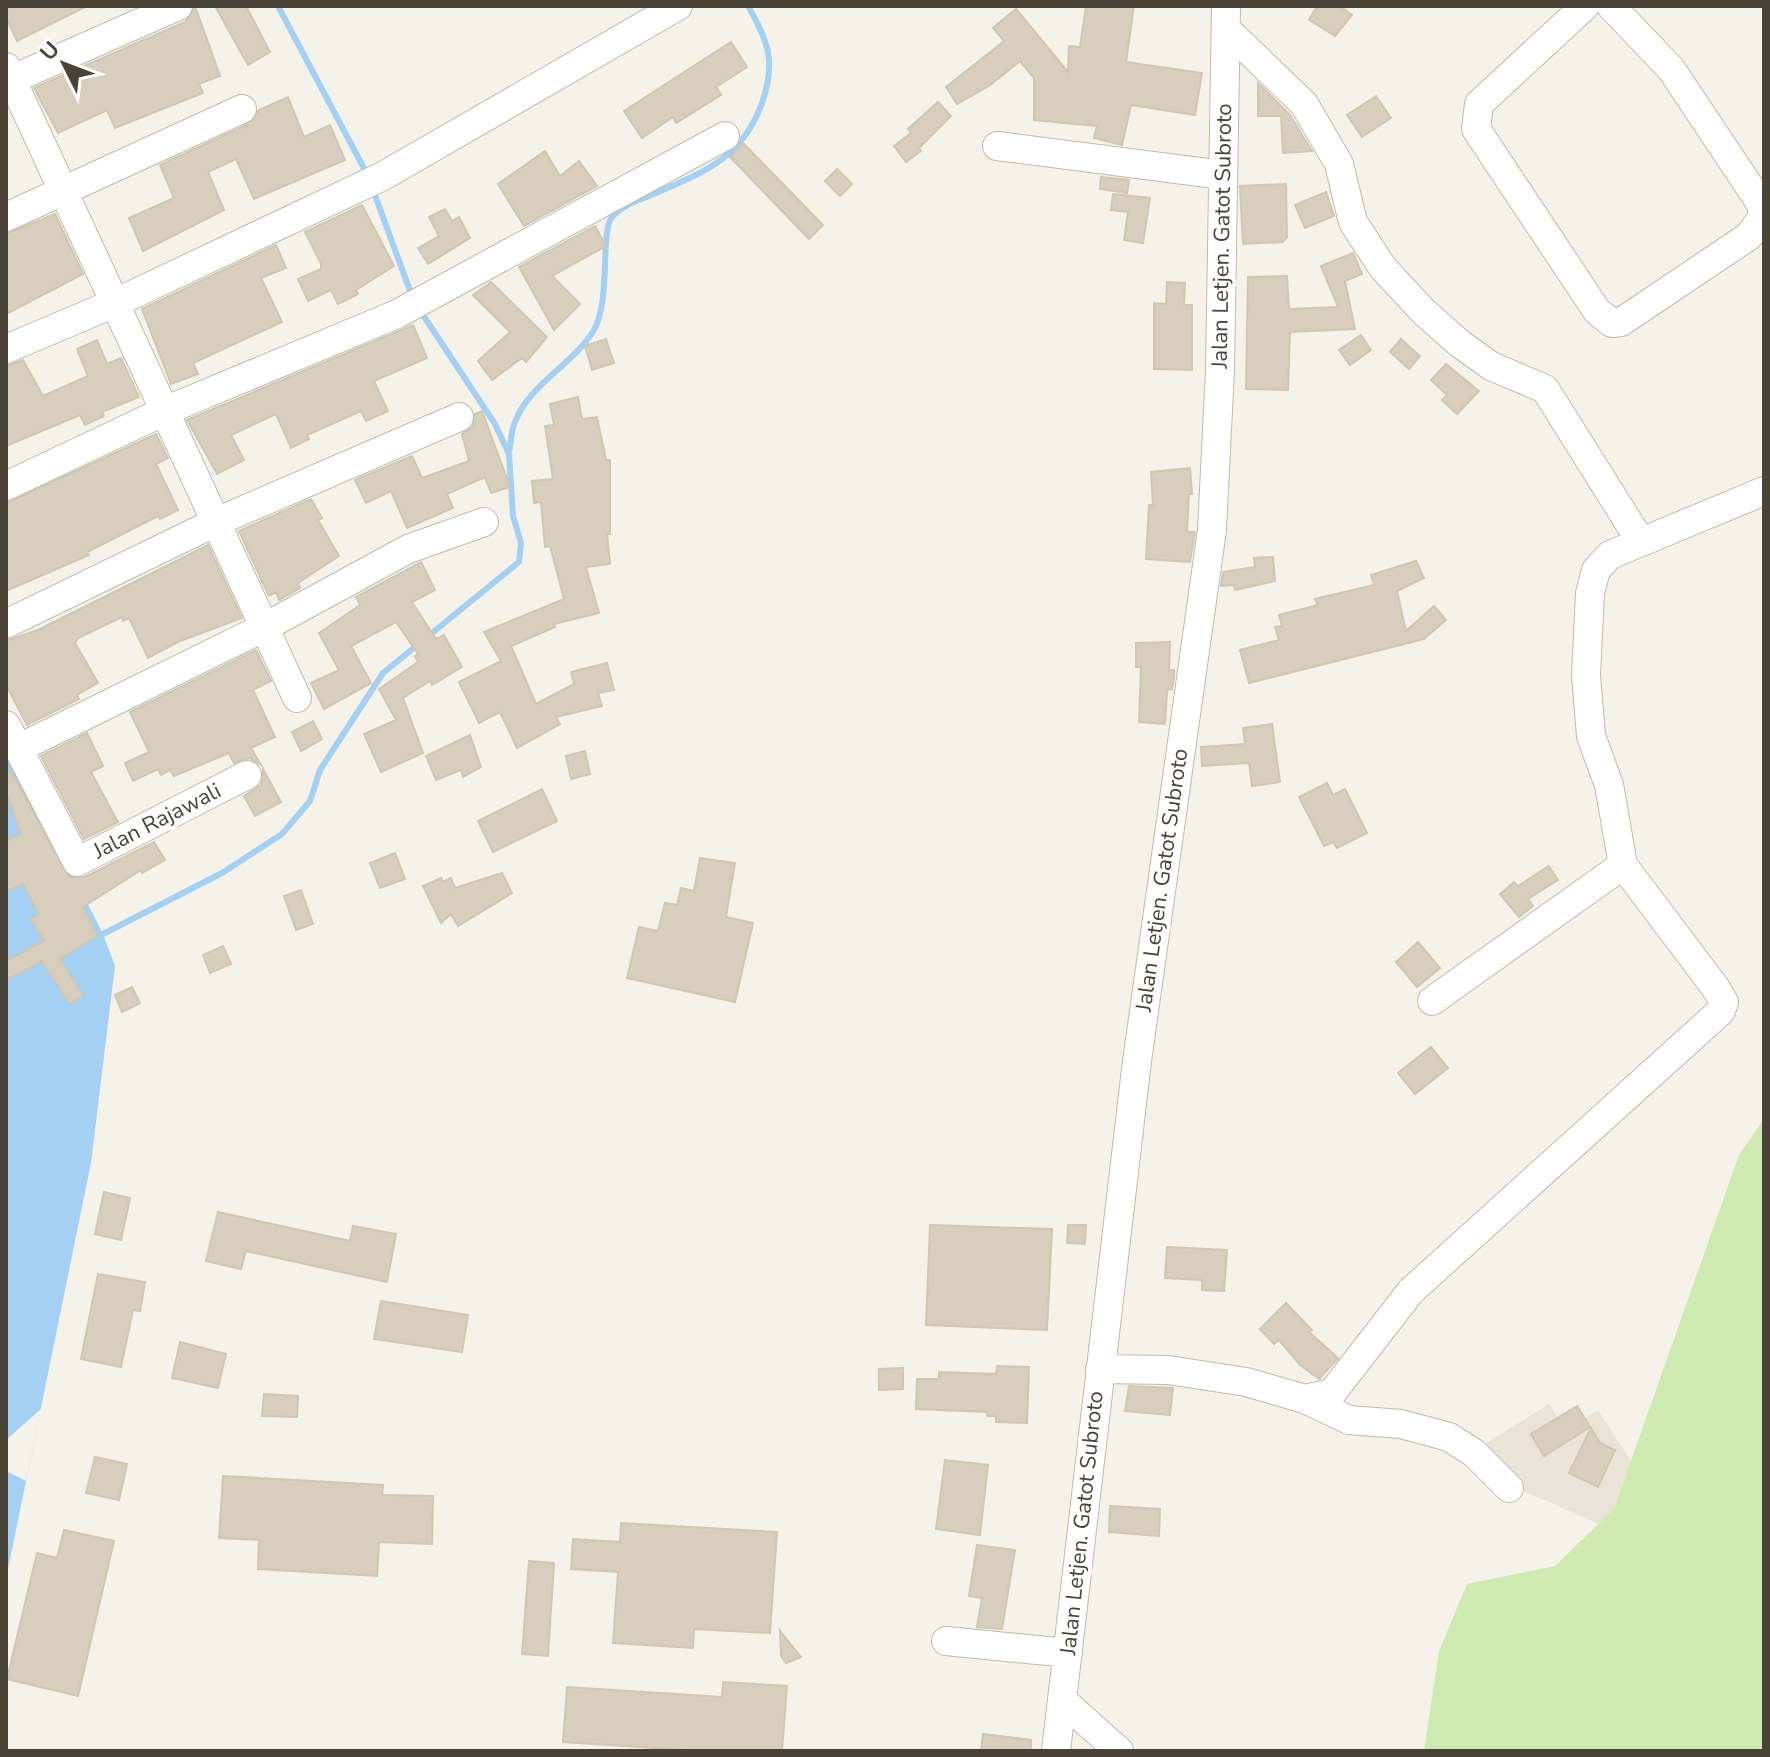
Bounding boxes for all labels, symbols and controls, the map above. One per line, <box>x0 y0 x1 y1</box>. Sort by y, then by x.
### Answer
north arrow <box>24 24 104 104</box>
text: U <box>33 35 66 67</box>
street label: Jalan Letjen. Gatot Subroto <box>1205 103 1239 370</box>
street label: Jalan Letjen. Gatot Subroto <box>1129 746 1195 1015</box>
street label: Jalan Rajawali <box>87 776 226 867</box>
street label: Jalan Letjen. Gatot Subroto <box>1053 1389 1111 1658</box>

